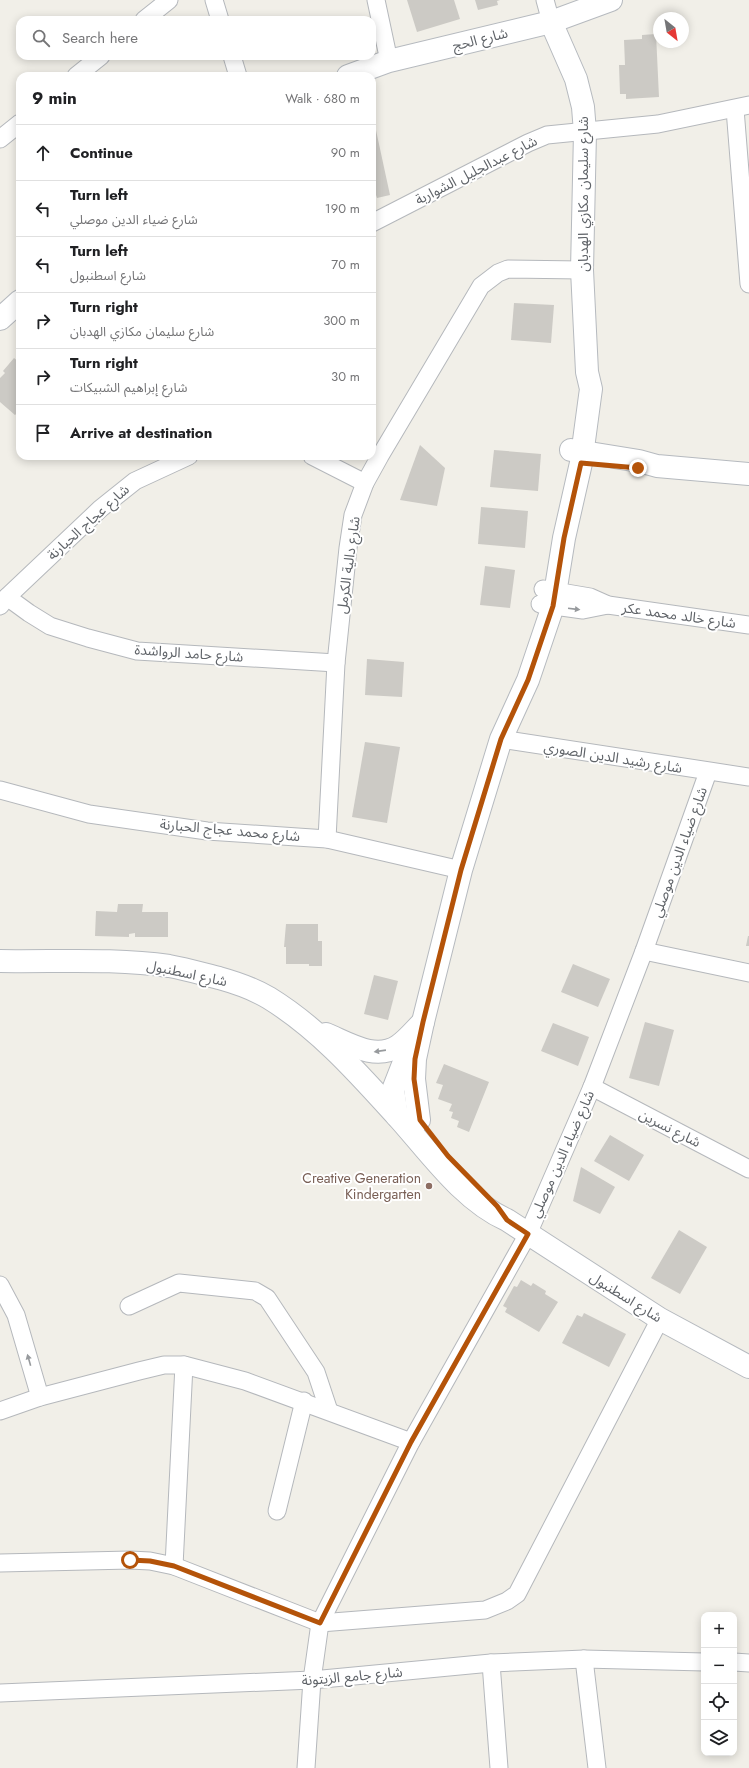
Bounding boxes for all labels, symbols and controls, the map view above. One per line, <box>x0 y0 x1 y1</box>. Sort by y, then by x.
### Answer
north arrow <box>653 12 689 48</box>
search box <box>16 16 376 60</box>
street label: شارع الحج <box>450 22 510 57</box>
icon: search <box>30 27 52 49</box>
text: Search here <box>62 27 138 49</box>
text: 9 min <box>32 86 77 110</box>
text: Walk · 680 m <box>285 89 360 108</box>
street label: شارع سليمان مكازي الهدبان <box>573 116 594 272</box>
street label: شارع عبدالجليل الشواربة <box>411 131 541 210</box>
icon: ahead <box>32 142 54 164</box>
text: Continue <box>70 142 133 164</box>
text: 90 m <box>331 143 360 162</box>
text: Turn left <box>70 184 128 206</box>
icon: left <box>32 198 54 220</box>
text: 190 m <box>325 199 360 218</box>
text: شارع ضياء الدين موصلي <box>70 210 198 229</box>
text: Turn left <box>70 240 128 262</box>
icon: left <box>32 254 54 276</box>
text: 70 m <box>331 255 360 274</box>
text: شارع اسطنبول <box>70 266 146 285</box>
text: Turn right <box>70 296 138 318</box>
icon: right <box>32 310 54 332</box>
text: 300 m <box>323 311 360 330</box>
text: شارع سليمان مكازي الهدبان <box>70 322 214 341</box>
text: Turn right <box>70 352 138 374</box>
icon: right <box>32 366 54 388</box>
text: 30 m <box>331 367 360 386</box>
text: شارع إبراهيم الشبيكات <box>70 378 187 397</box>
icon: arrive <box>32 422 54 444</box>
text: Arrive at destination <box>70 422 212 444</box>
route end <box>629 459 647 477</box>
street label: شارع عجاج الحبارنة <box>42 480 134 565</box>
street label: شارع دالية الكرمل <box>331 515 366 615</box>
street label: شارع خالد محمد عكر <box>620 597 737 634</box>
one-way arrow <box>568 605 580 612</box>
street label: شارع حامد الرواشدة <box>134 639 244 668</box>
street label: شارع رشيد الدين الصوري <box>542 736 684 779</box>
street label: شارع ضياء الدين موصلي <box>646 784 713 920</box>
street label: شارع محمد عجاج الحبارنة <box>159 814 301 847</box>
street label: شارع اسطنبول <box>145 955 229 992</box>
one-way arrow <box>374 1048 386 1054</box>
street label: شارع ضياء الدين موصلي <box>525 1087 600 1221</box>
street label: شارع نسرين <box>635 1104 704 1153</box>
place label: Creative Generation Kindergarten <box>302 1168 421 1204</box>
marker: Creative Generation Kindergarten <box>424 1181 434 1191</box>
street label: شارع اسطنبول <box>586 1267 666 1328</box>
one-way arrow <box>26 1354 32 1366</box>
route start <box>121 1551 139 1569</box>
map controls <box>701 1612 737 1756</box>
button: + <box>701 1612 737 1648</box>
button: − <box>701 1648 737 1684</box>
street label: شارع جامع الزيتونة <box>301 1662 404 1691</box>
button: locate <box>701 1684 737 1720</box>
button: layers <box>701 1720 737 1756</box>

